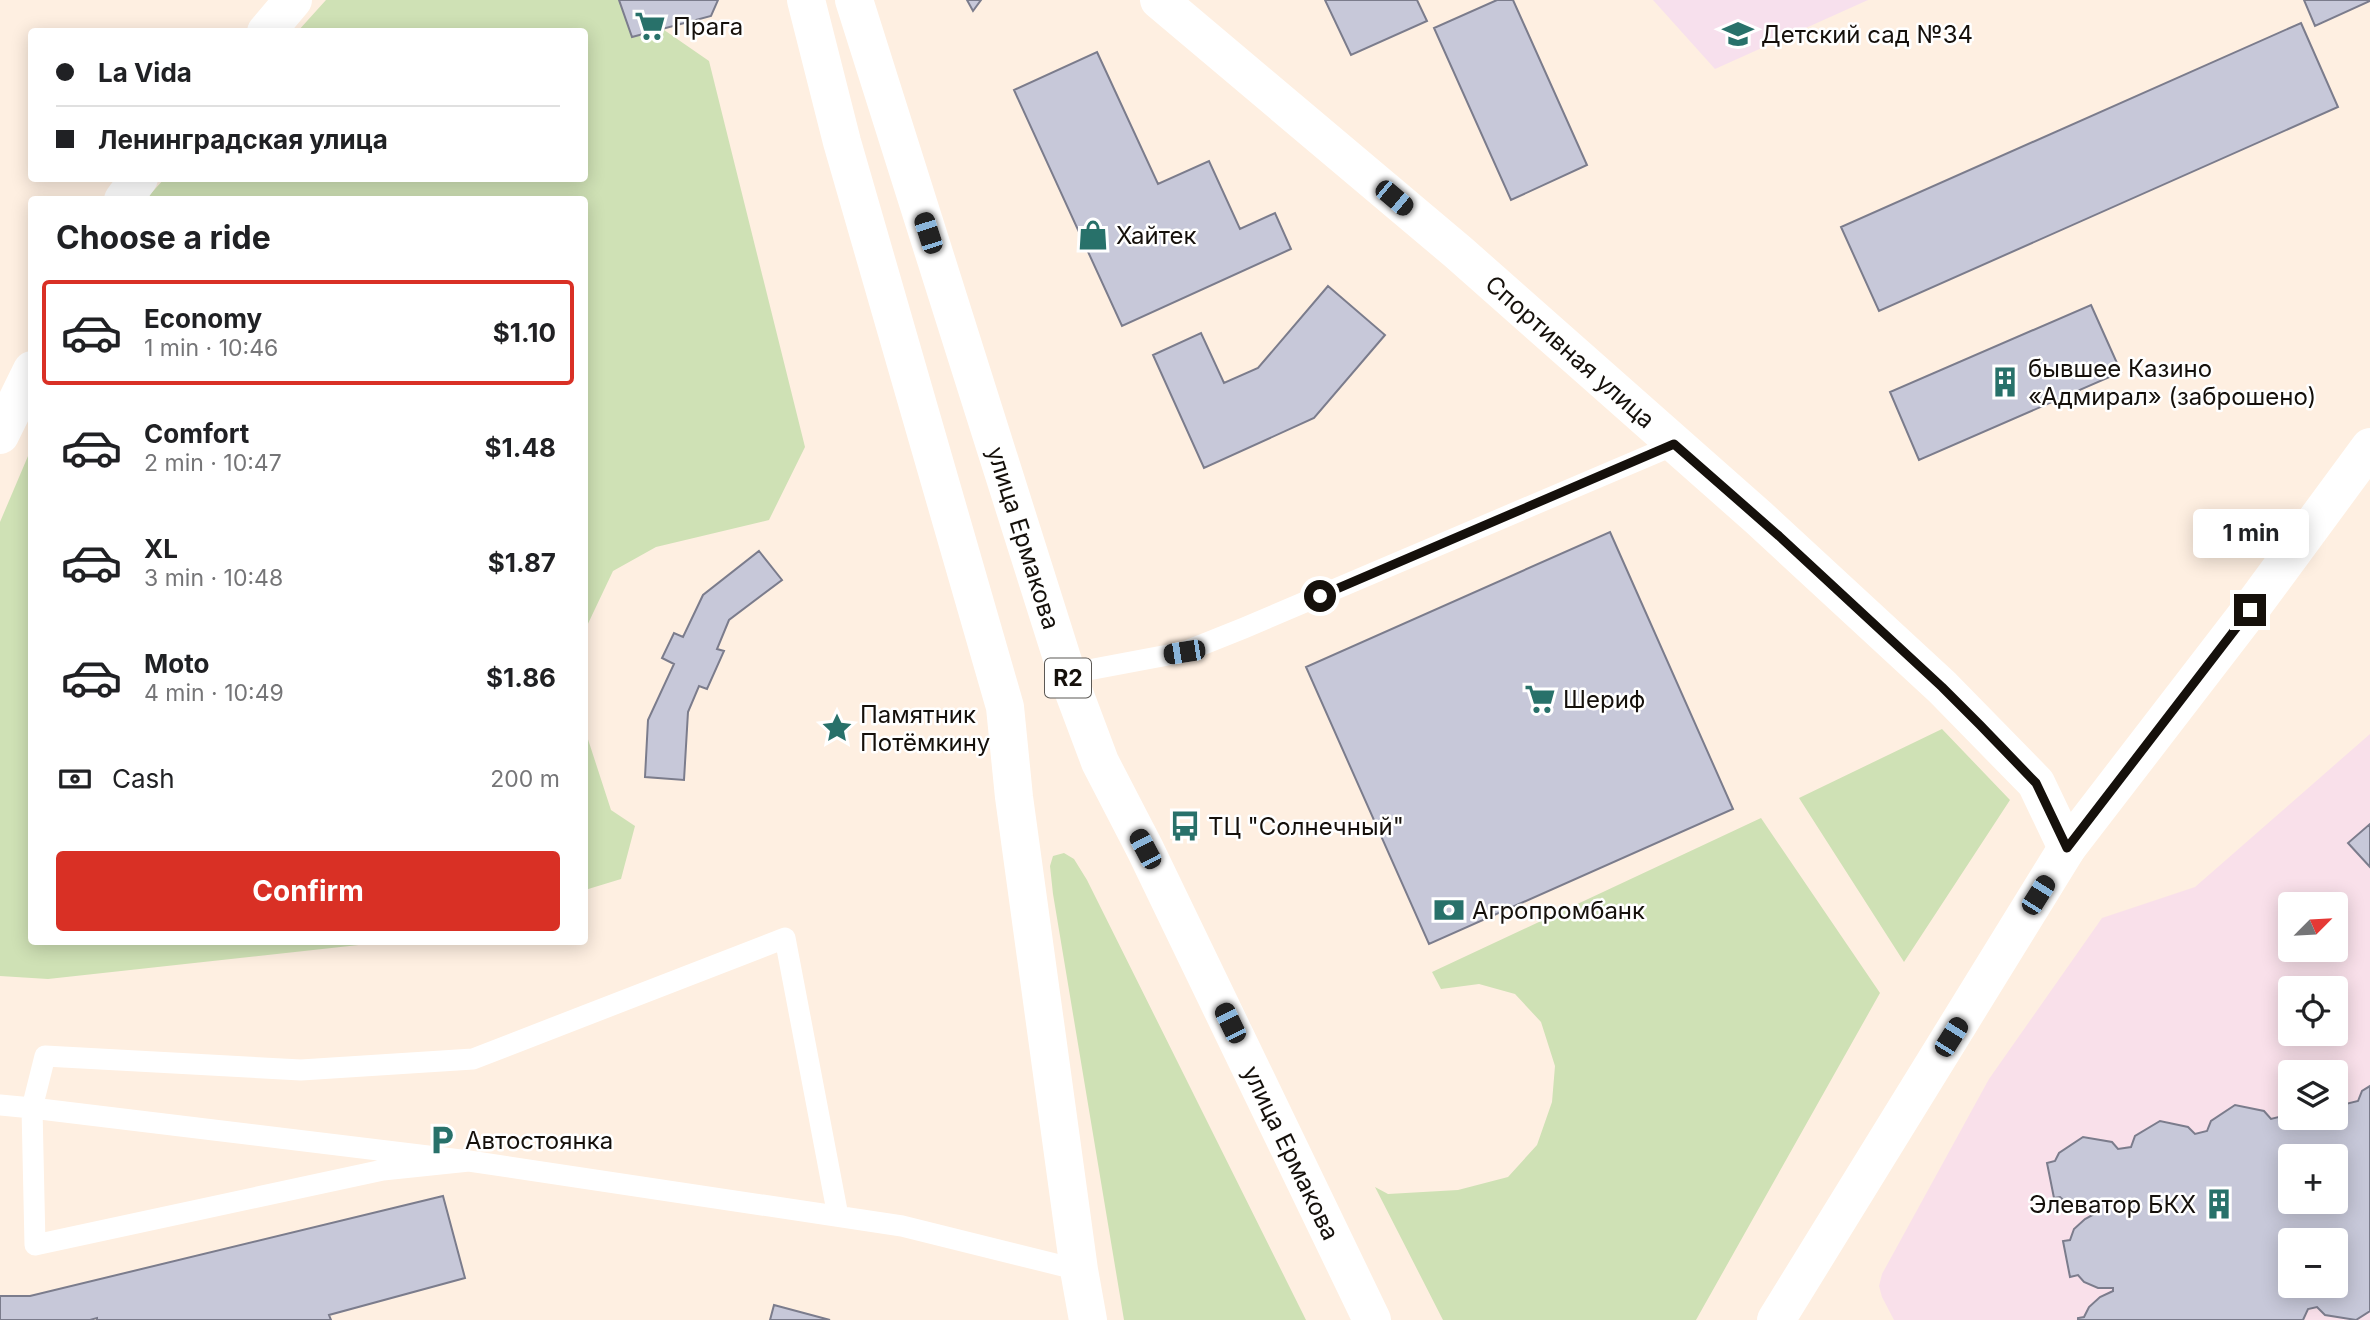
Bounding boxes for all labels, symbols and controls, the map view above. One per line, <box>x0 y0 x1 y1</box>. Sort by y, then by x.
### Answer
supermarket icon: Прага <box>633 9 667 43</box>
place label: Прага <box>673 12 743 41</box>
school or university icon: Детский сад №34 <box>1721 17 1755 51</box>
place label: Детский сад №34 <box>1761 20 1973 49</box>
text: La Vida <box>98 57 192 88</box>
text: Ленинградская улица <box>98 124 388 155</box>
car <box>1372 176 1417 220</box>
car <box>912 210 945 256</box>
text: Choose a ride <box>56 218 271 257</box>
shop icon: Хайтек <box>1076 218 1110 252</box>
place label: Хайтек <box>1116 221 1196 250</box>
street label: Спортивная улица <box>1480 269 1661 434</box>
icon: car <box>60 301 123 364</box>
text: Economy <box>144 303 262 334</box>
text: $1.10 <box>493 317 556 348</box>
text: 1 min · 10:46 <box>144 334 278 362</box>
place label: бывшее Казино «Адмирал» (заброшено) <box>2028 354 2316 411</box>
building icon: бывшее Казино «Адмирал» (заброшено) <box>1988 365 2022 399</box>
icon: car <box>60 416 123 479</box>
text: Comfort <box>144 418 249 449</box>
text: $1.48 <box>485 432 556 463</box>
street label: улица Ермакова <box>981 443 1066 633</box>
text: 2 min · 10:47 <box>144 449 282 477</box>
callout: 1 min <box>2192 508 2308 558</box>
text: 1 min <box>2223 519 2279 547</box>
icon: car <box>60 531 123 594</box>
text: XL <box>144 533 178 564</box>
text: $1.87 <box>488 547 556 578</box>
text: 3 min · 10:48 <box>144 564 283 592</box>
route start <box>1304 580 1336 612</box>
route end <box>2234 594 2266 626</box>
car <box>1162 638 1207 666</box>
icon: car <box>60 646 123 709</box>
text: Moto <box>144 648 209 679</box>
road number: R2 <box>1045 658 1091 698</box>
text: $1.86 <box>486 662 556 693</box>
text: 4 min · 10:49 <box>144 679 284 707</box>
supermarket icon: Шериф <box>1523 682 1557 716</box>
place label: Шериф <box>1563 685 1645 714</box>
place label: Памятник Потёмкину <box>860 700 990 757</box>
place icon: Памятник Потёмкину <box>820 711 854 745</box>
icon: cash <box>56 760 94 798</box>
text: Cash <box>112 763 175 794</box>
text: 200 m <box>490 765 560 793</box>
bus stop icon: ТЦ "Солнечный" <box>1168 809 1202 843</box>
place label: ТЦ "Солнечный" <box>1208 812 1404 841</box>
car <box>1126 826 1165 872</box>
button: Confirm <box>56 851 560 931</box>
car <box>2018 872 2059 918</box>
north arrow <box>2278 892 2348 962</box>
map controls <box>2278 892 2348 1298</box>
bank icon: Агропромбанк <box>1432 893 1466 927</box>
place label: Агропромбанк <box>1472 896 1645 925</box>
button: locate <box>2278 976 2348 1046</box>
car <box>1212 1000 1249 1046</box>
car <box>1931 1014 1972 1060</box>
button: layers <box>2278 1060 2348 1130</box>
street label: улица Ермакова <box>1237 1061 1346 1245</box>
parking icon: Автостоянка <box>425 1123 459 1157</box>
place label: Автостоянка <box>465 1126 613 1155</box>
button: + <box>2278 1144 2348 1214</box>
building icon: Элеватор БКХ <box>2202 1187 2236 1221</box>
place label: Элеватор БКХ <box>2029 1190 2196 1219</box>
button: − <box>2278 1228 2348 1298</box>

